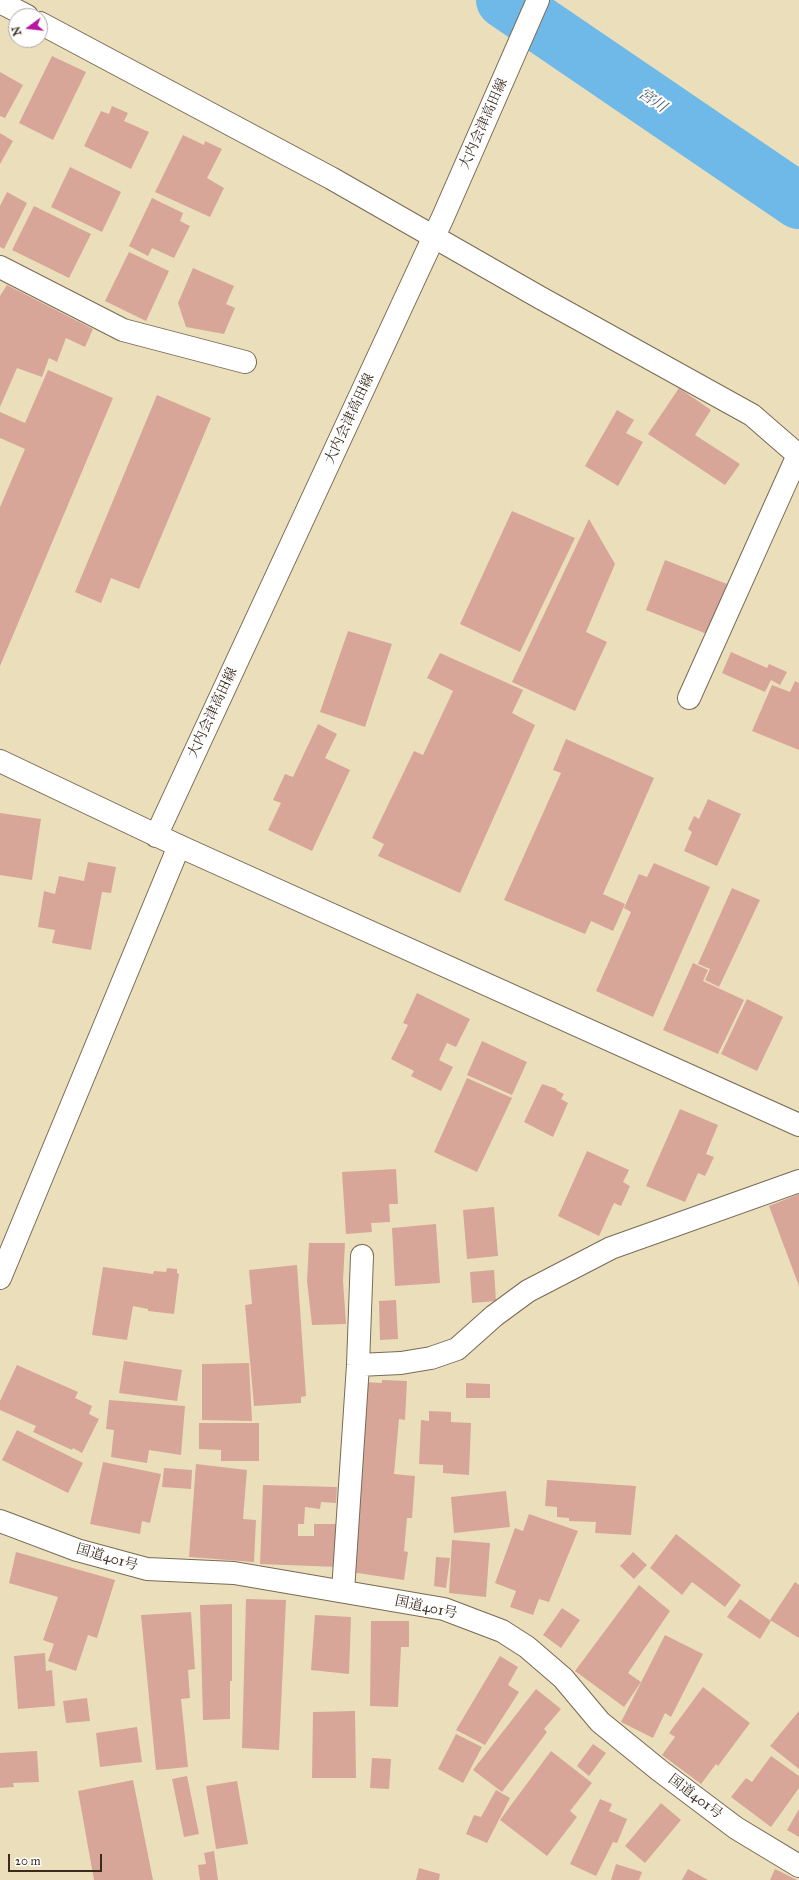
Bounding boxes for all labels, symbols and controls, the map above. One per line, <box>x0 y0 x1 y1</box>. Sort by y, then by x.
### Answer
north arrow <box>8 8 48 48</box>
text: N <box>9 25 24 37</box>
street label: 大内会津高田線 <box>456 76 512 172</box>
water label: 宮川 <box>635 85 669 117</box>
street label: 大内会津高田線 <box>322 371 378 467</box>
street label: 大内会津高田線 <box>185 665 241 761</box>
street label: 国道401号 <box>74 1541 140 1575</box>
street label: 国道401号 <box>393 1593 459 1623</box>
street label: 国道401号 <box>665 1771 725 1823</box>
scale bar <box>10 1846 104 1872</box>
text: 20 m <box>15 1854 41 1868</box>

